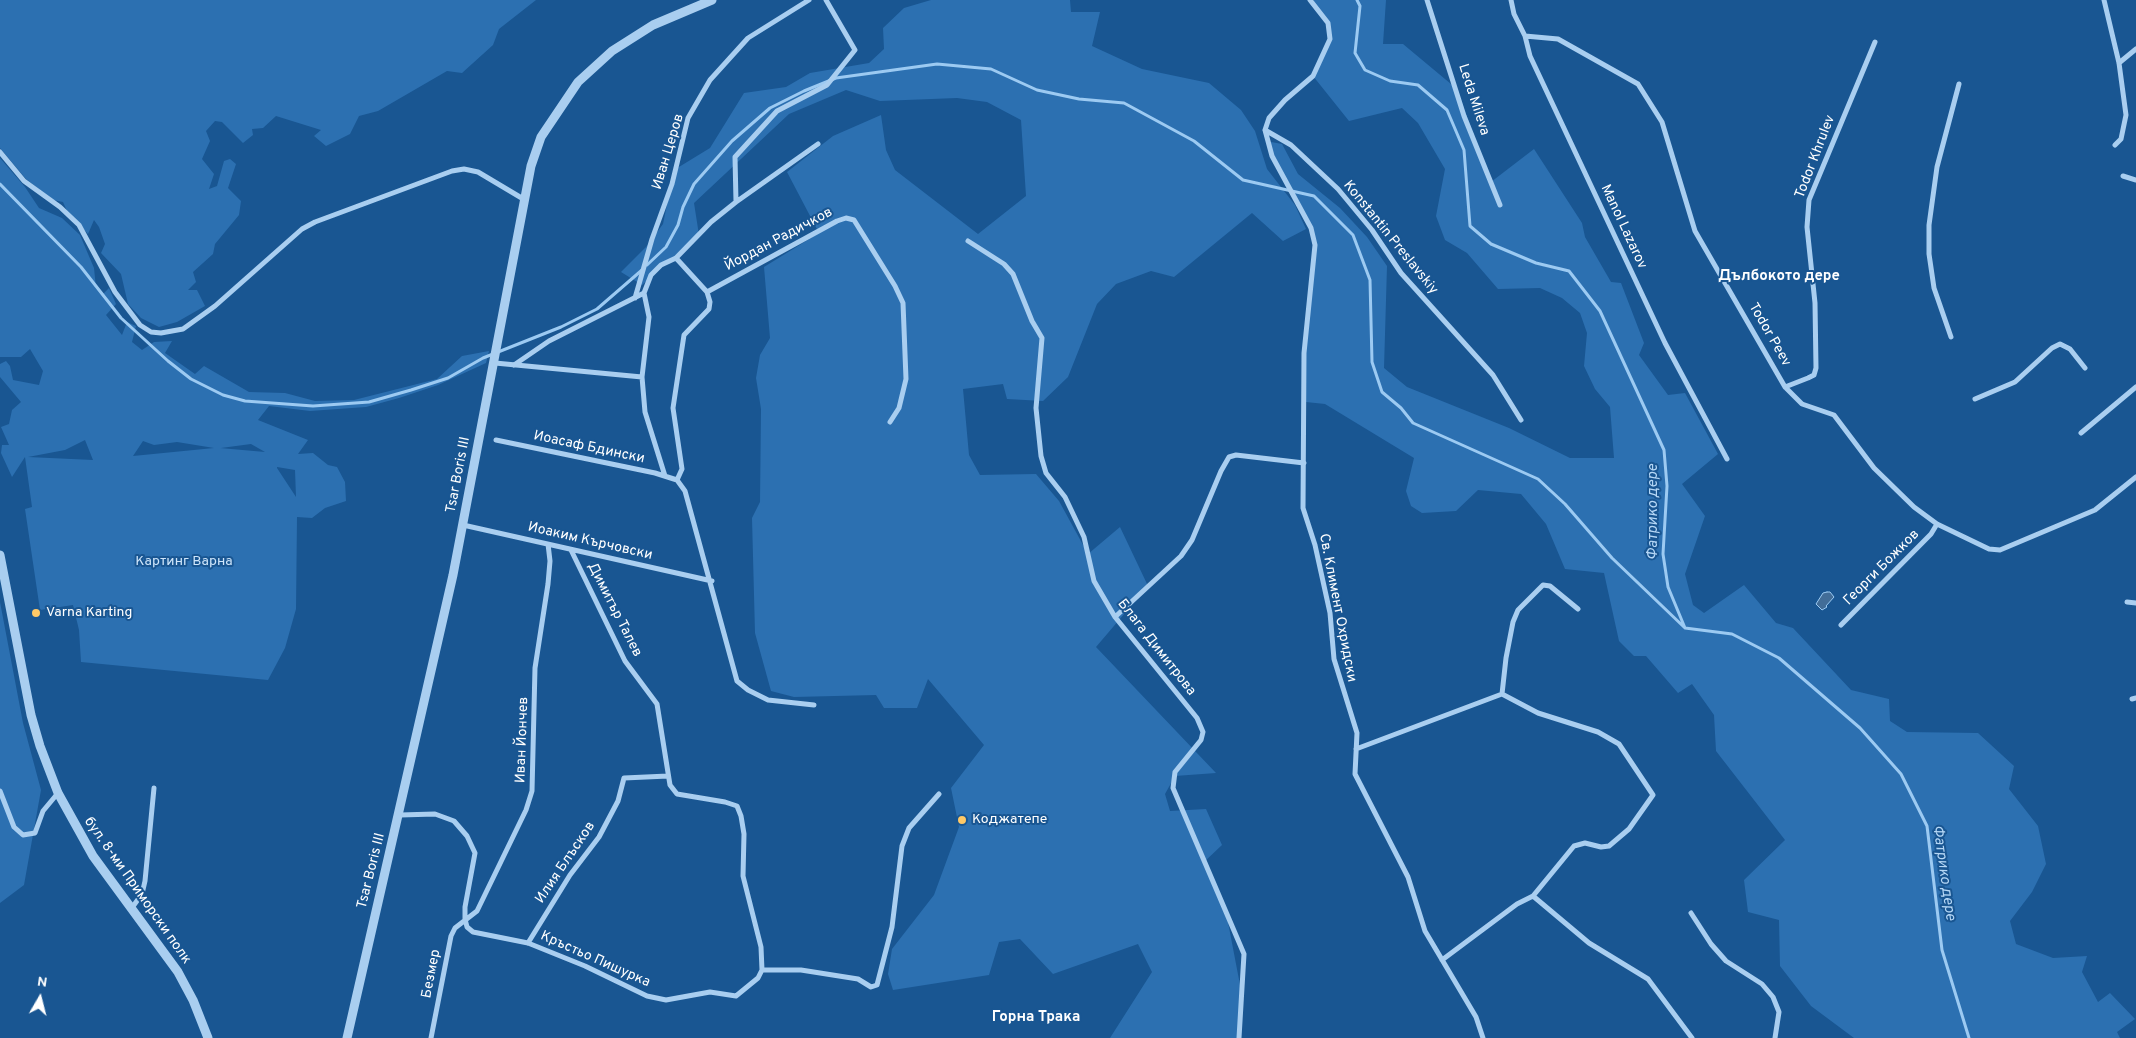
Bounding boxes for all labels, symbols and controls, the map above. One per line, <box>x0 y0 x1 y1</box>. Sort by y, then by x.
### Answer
street label: Leda Mileva <box>1454 62 1492 138</box>
street label: Иван Церов <box>650 112 688 192</box>
street label: Todor Khrulev <box>1792 113 1840 201</box>
street label: Konstantin Preslavskiy <box>1339 178 1441 298</box>
street label: Manol Lazarov <box>1596 182 1650 272</box>
street label: Йордан Радичков <box>722 205 836 275</box>
district label: Дълбокото дере <box>1718 268 1840 286</box>
street label: Todor Peev <box>1744 300 1794 370</box>
street label: Иоасаф Бдински <box>532 428 646 468</box>
street label: Tsar Boris III <box>443 435 475 515</box>
water label: Фатрико дере <box>1645 464 1663 560</box>
street label: Иоаким Кърчовски <box>526 519 654 565</box>
street label: Георги Божков <box>1841 527 1923 609</box>
street label: Св. Климент Охридски <box>1314 532 1360 684</box>
park label: Картинг Варна <box>135 554 233 570</box>
street label: Димитър Талев <box>583 560 645 660</box>
street label: Блага Димитрова <box>1113 596 1199 700</box>
place label: Varna Karting <box>46 605 132 621</box>
marker: Varna Karting <box>30 607 42 619</box>
street label: Иван Йончев <box>513 697 533 783</box>
place label: Коджатепе <box>972 812 1047 828</box>
street label: бул. 8-ми Приморски полк <box>80 814 194 968</box>
marker: Коджатепе <box>956 814 968 826</box>
street label: Илия Блъсков <box>532 819 600 907</box>
water label: Фатрико дере <box>1927 824 1959 922</box>
street label: Tsar Boris III <box>354 831 390 911</box>
street label: Кръстьо Пишурка <box>538 928 652 992</box>
street label: Безмер <box>419 948 445 1000</box>
north arrow <box>15 973 65 1023</box>
text: N <box>36 974 48 992</box>
district label: Горна Трака <box>992 1009 1080 1027</box>

